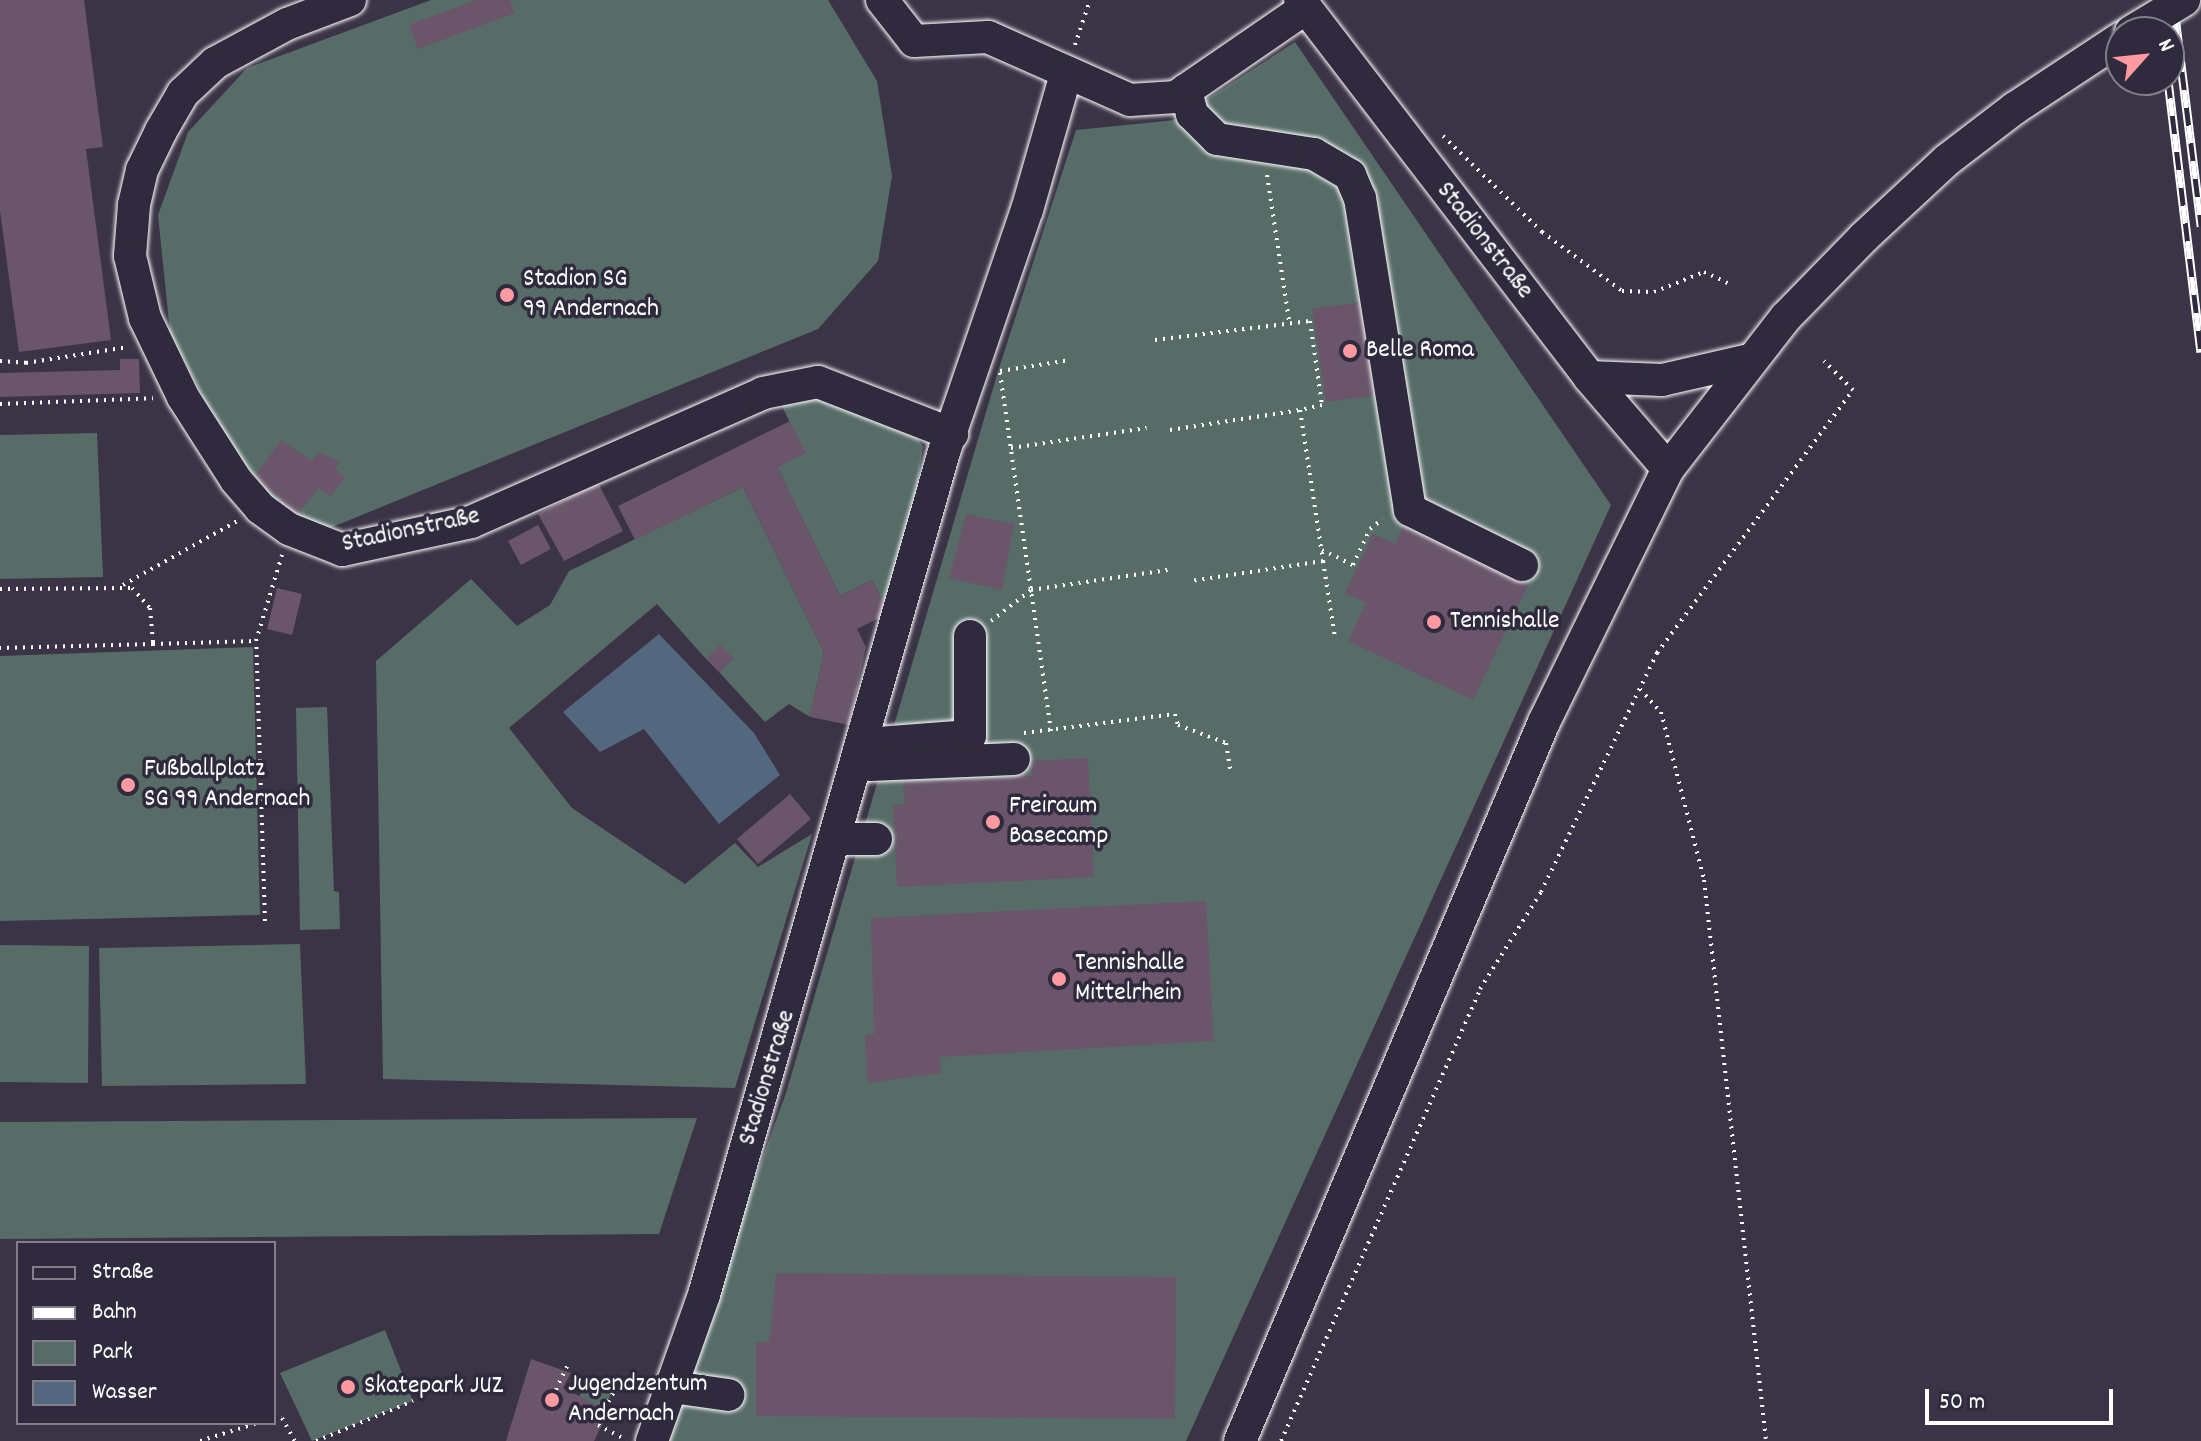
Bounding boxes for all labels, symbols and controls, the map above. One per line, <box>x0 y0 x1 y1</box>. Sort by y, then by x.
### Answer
north arrow <box>2105 16 2185 96</box>
text: N <box>2149 34 2181 58</box>
street label: Stadionstraße <box>1429 176 1539 306</box>
place label: Stadion SG 99 Andernach <box>523 264 659 326</box>
marker: Stadion SG 99 Andernach <box>498 286 516 304</box>
place label: Belle Roma <box>1366 335 1474 367</box>
marker: Belle Roma <box>1341 342 1359 360</box>
street label: Stadionstraße <box>339 501 483 561</box>
place label: Tennishalle <box>1450 606 1559 638</box>
marker: Tennishalle <box>1425 613 1443 631</box>
place label: Fußballplatz SG 99 Andernach <box>144 754 310 816</box>
marker: Fußballplatz SG 99 Andernach <box>119 776 137 794</box>
place label: Freiraum Basecamp <box>1009 791 1108 852</box>
marker: Freiraum Basecamp <box>984 813 1002 831</box>
place label: Tennishalle Mittelrhein <box>1075 948 1184 1010</box>
marker: Tennishalle Mittelrhein <box>1050 970 1068 988</box>
street label: Stadionstraße <box>733 1007 803 1149</box>
legend <box>16 1241 276 1425</box>
text: Straße <box>92 1256 154 1290</box>
text: Bahn <box>92 1296 137 1330</box>
text: Park <box>92 1336 133 1370</box>
place label: Jugendzentum Andernach <box>568 1369 708 1430</box>
place label: Skatepark JUZ <box>364 1371 503 1403</box>
scale bar <box>1929 1373 2117 1423</box>
text: Wasser <box>92 1376 157 1410</box>
marker: Skatepark JUZ <box>339 1378 357 1396</box>
text: 50 m <box>1939 1386 1985 1420</box>
marker: Jugendzentum Andernach <box>543 1391 561 1409</box>

